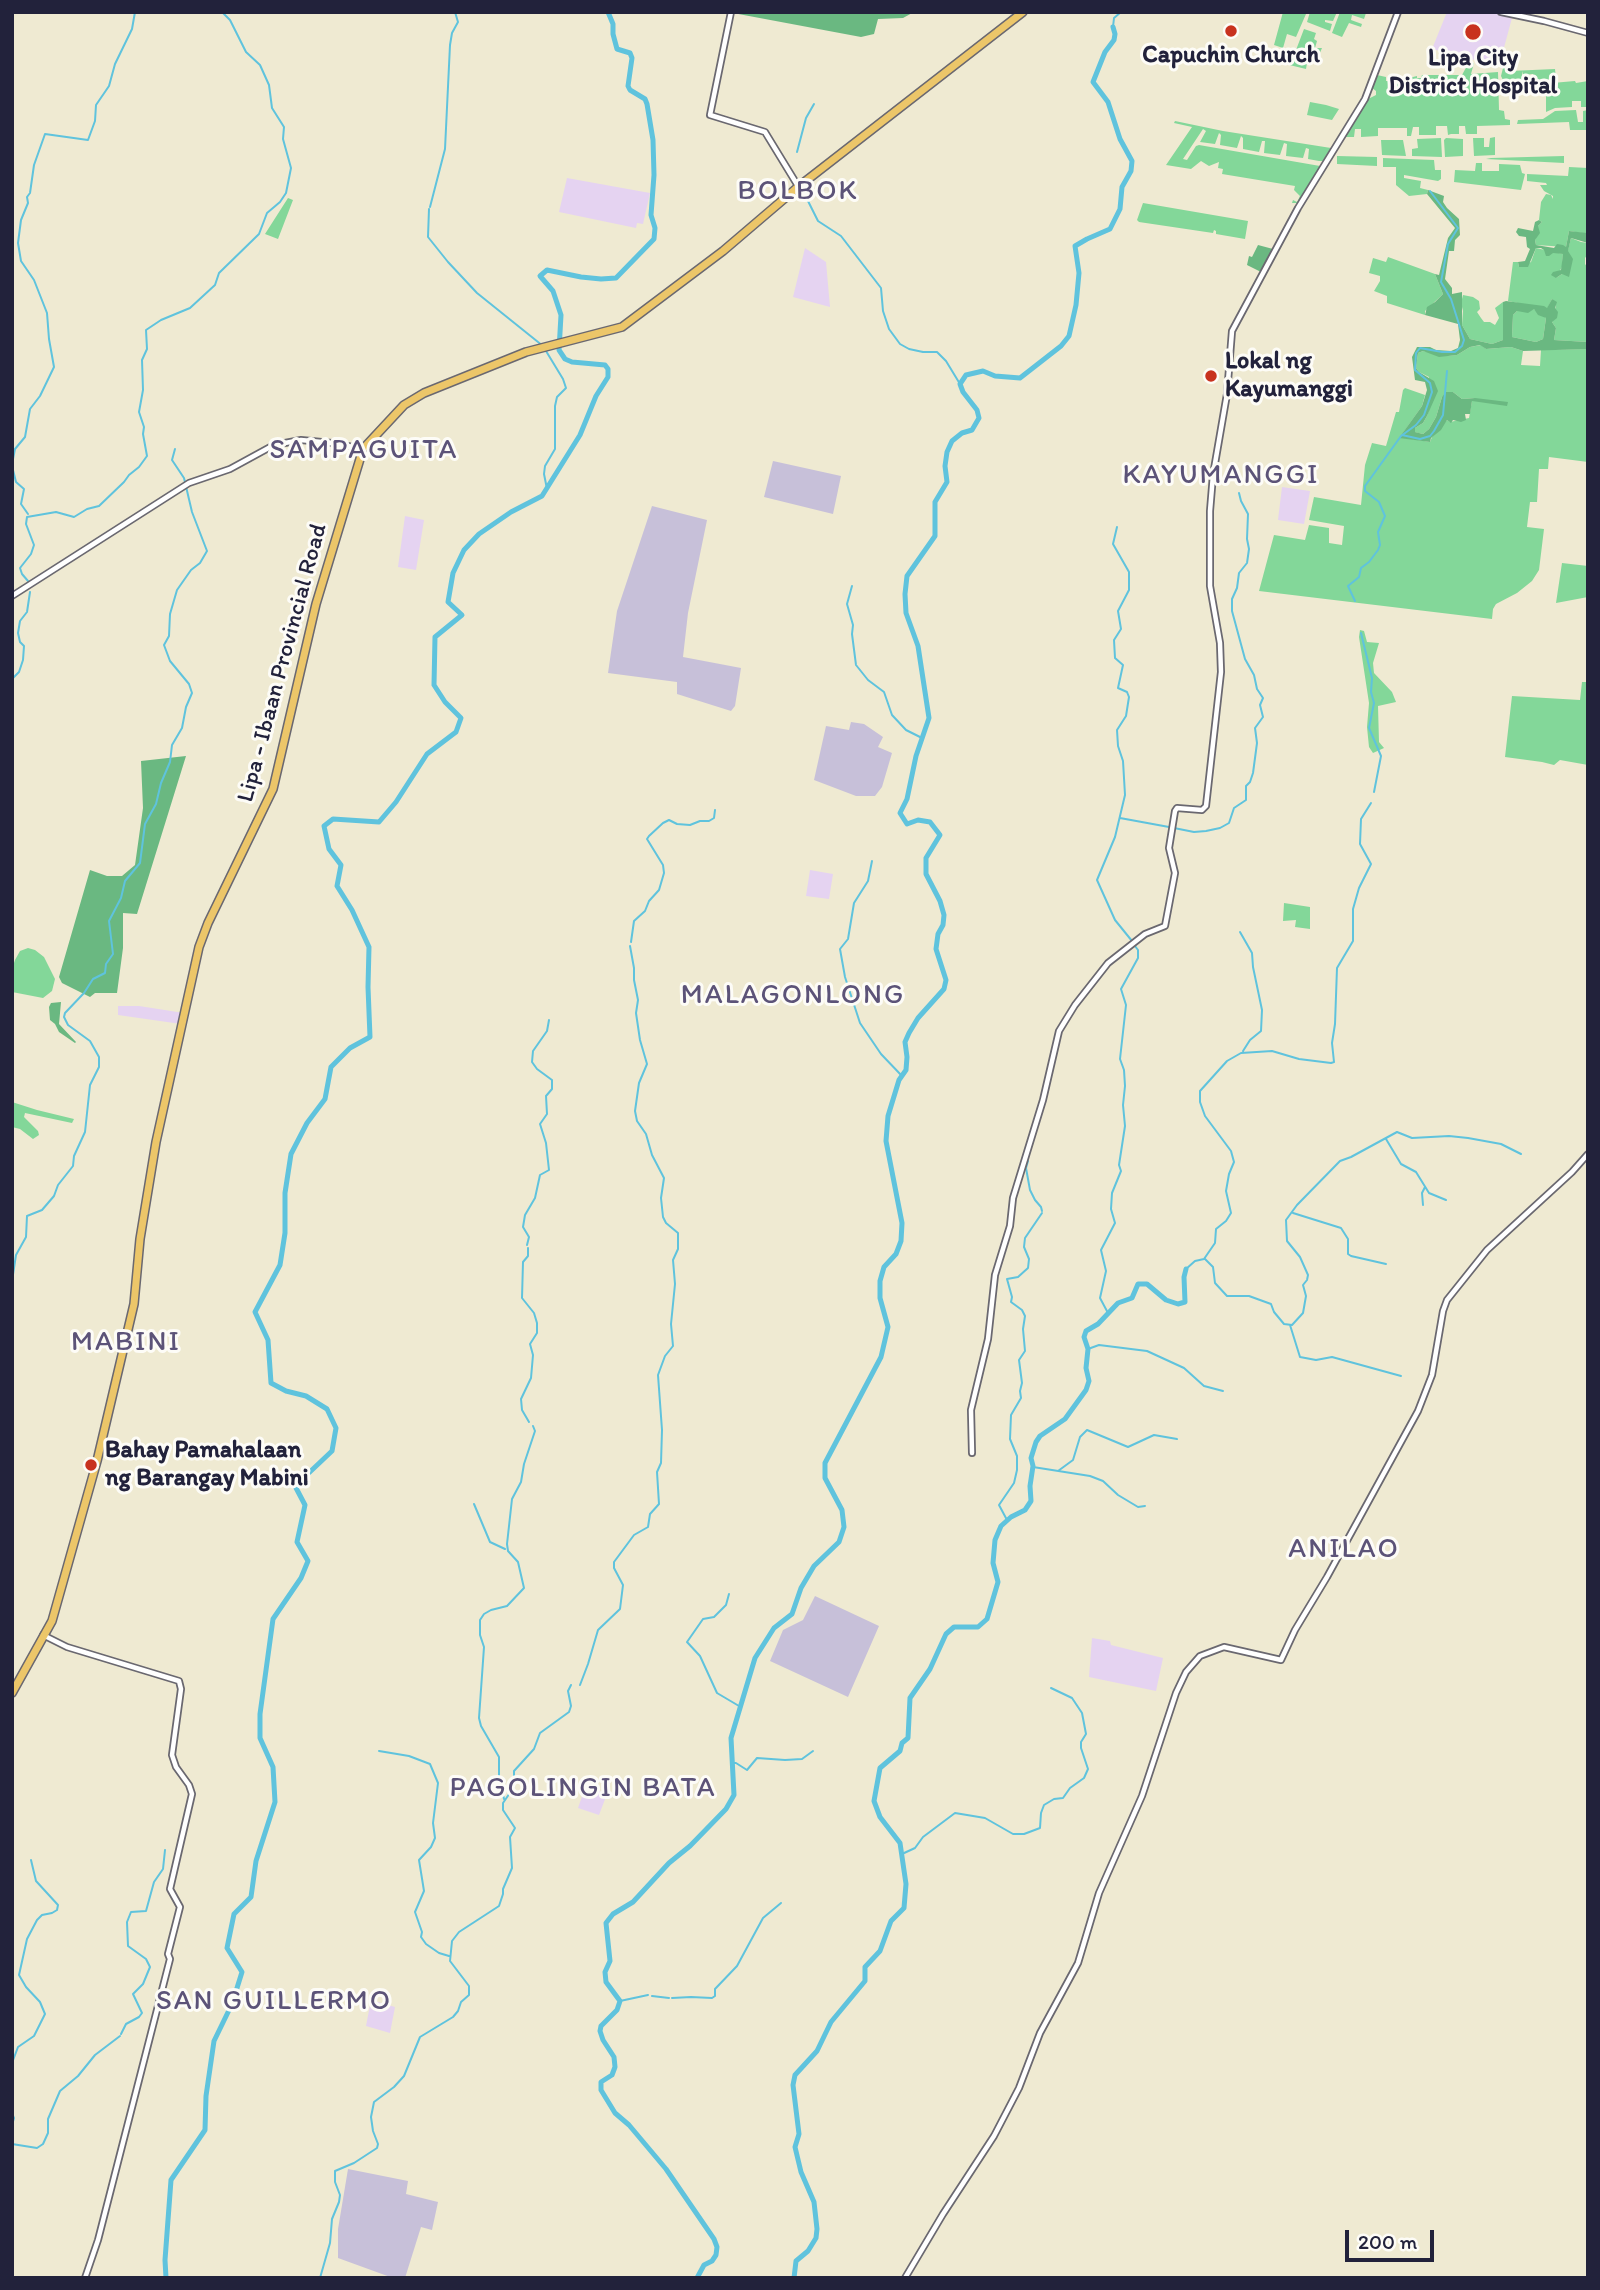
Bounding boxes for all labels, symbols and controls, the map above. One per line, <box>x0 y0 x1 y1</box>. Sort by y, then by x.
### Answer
marker: Lipa City District Hospital <box>1463 22 1483 42</box>
marker: Capuchin Church <box>1223 23 1239 39</box>
place label: Capuchin Church <box>1142 42 1320 70</box>
place label: Lipa City District Hospital <box>1389 45 1557 101</box>
district label: BOLBOK <box>738 175 858 209</box>
place label: Lokal ng Kayumanggi <box>1225 348 1353 404</box>
marker: Lokal ng Kayumanggi <box>1203 368 1219 384</box>
district label: SAMPAGUITA <box>269 434 459 468</box>
district label: KAYUMANGGI <box>1123 459 1319 493</box>
street label: Lipa - Ibaan Provincial Road <box>232 521 334 805</box>
district label: MALAGONLONG <box>682 979 904 1013</box>
district label: MABINI <box>74 1326 178 1360</box>
place label: Bahay Pamahalaan ng Barangay Mabini <box>105 1437 309 1493</box>
marker: Bahay Pamahalaan ng Barangay Mabini <box>83 1457 99 1473</box>
district label: ANILAO <box>1291 1533 1397 1567</box>
district label: PAGOLINGIN BATA <box>450 1772 716 1806</box>
district label: SAN GUILLERMO <box>159 1985 389 2019</box>
scale bar <box>1348 2216 1437 2260</box>
text: 200 m <box>1358 2229 1417 2254</box>

